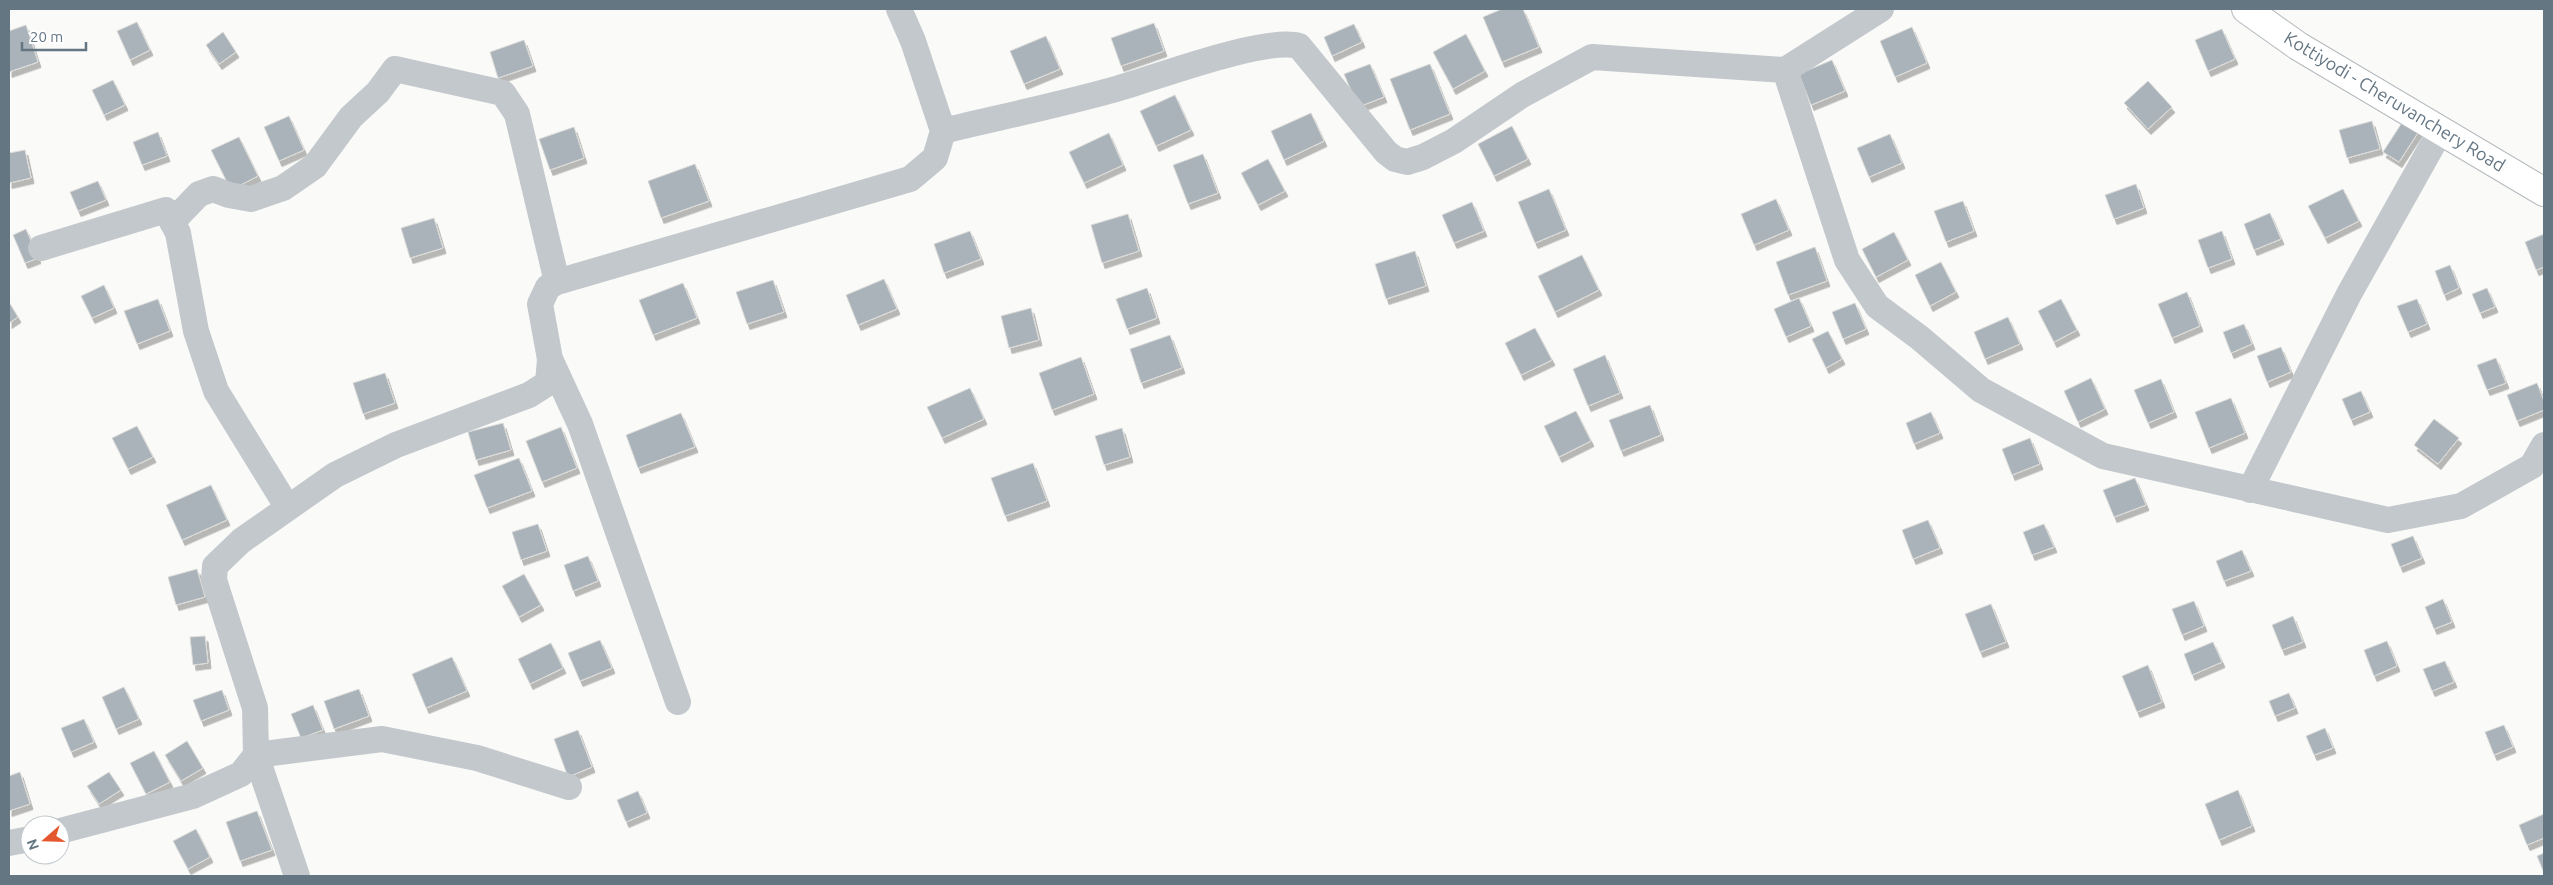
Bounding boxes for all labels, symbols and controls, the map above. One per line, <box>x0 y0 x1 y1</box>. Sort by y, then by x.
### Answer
scale bar <box>22 20 86 52</box>
street label: Kottiyodi - Cheruvanchery Road <box>2281 27 2509 175</box>
text: 20 m <box>30 28 63 45</box>
north arrow <box>20 815 70 865</box>
text: N <box>23 837 42 852</box>

